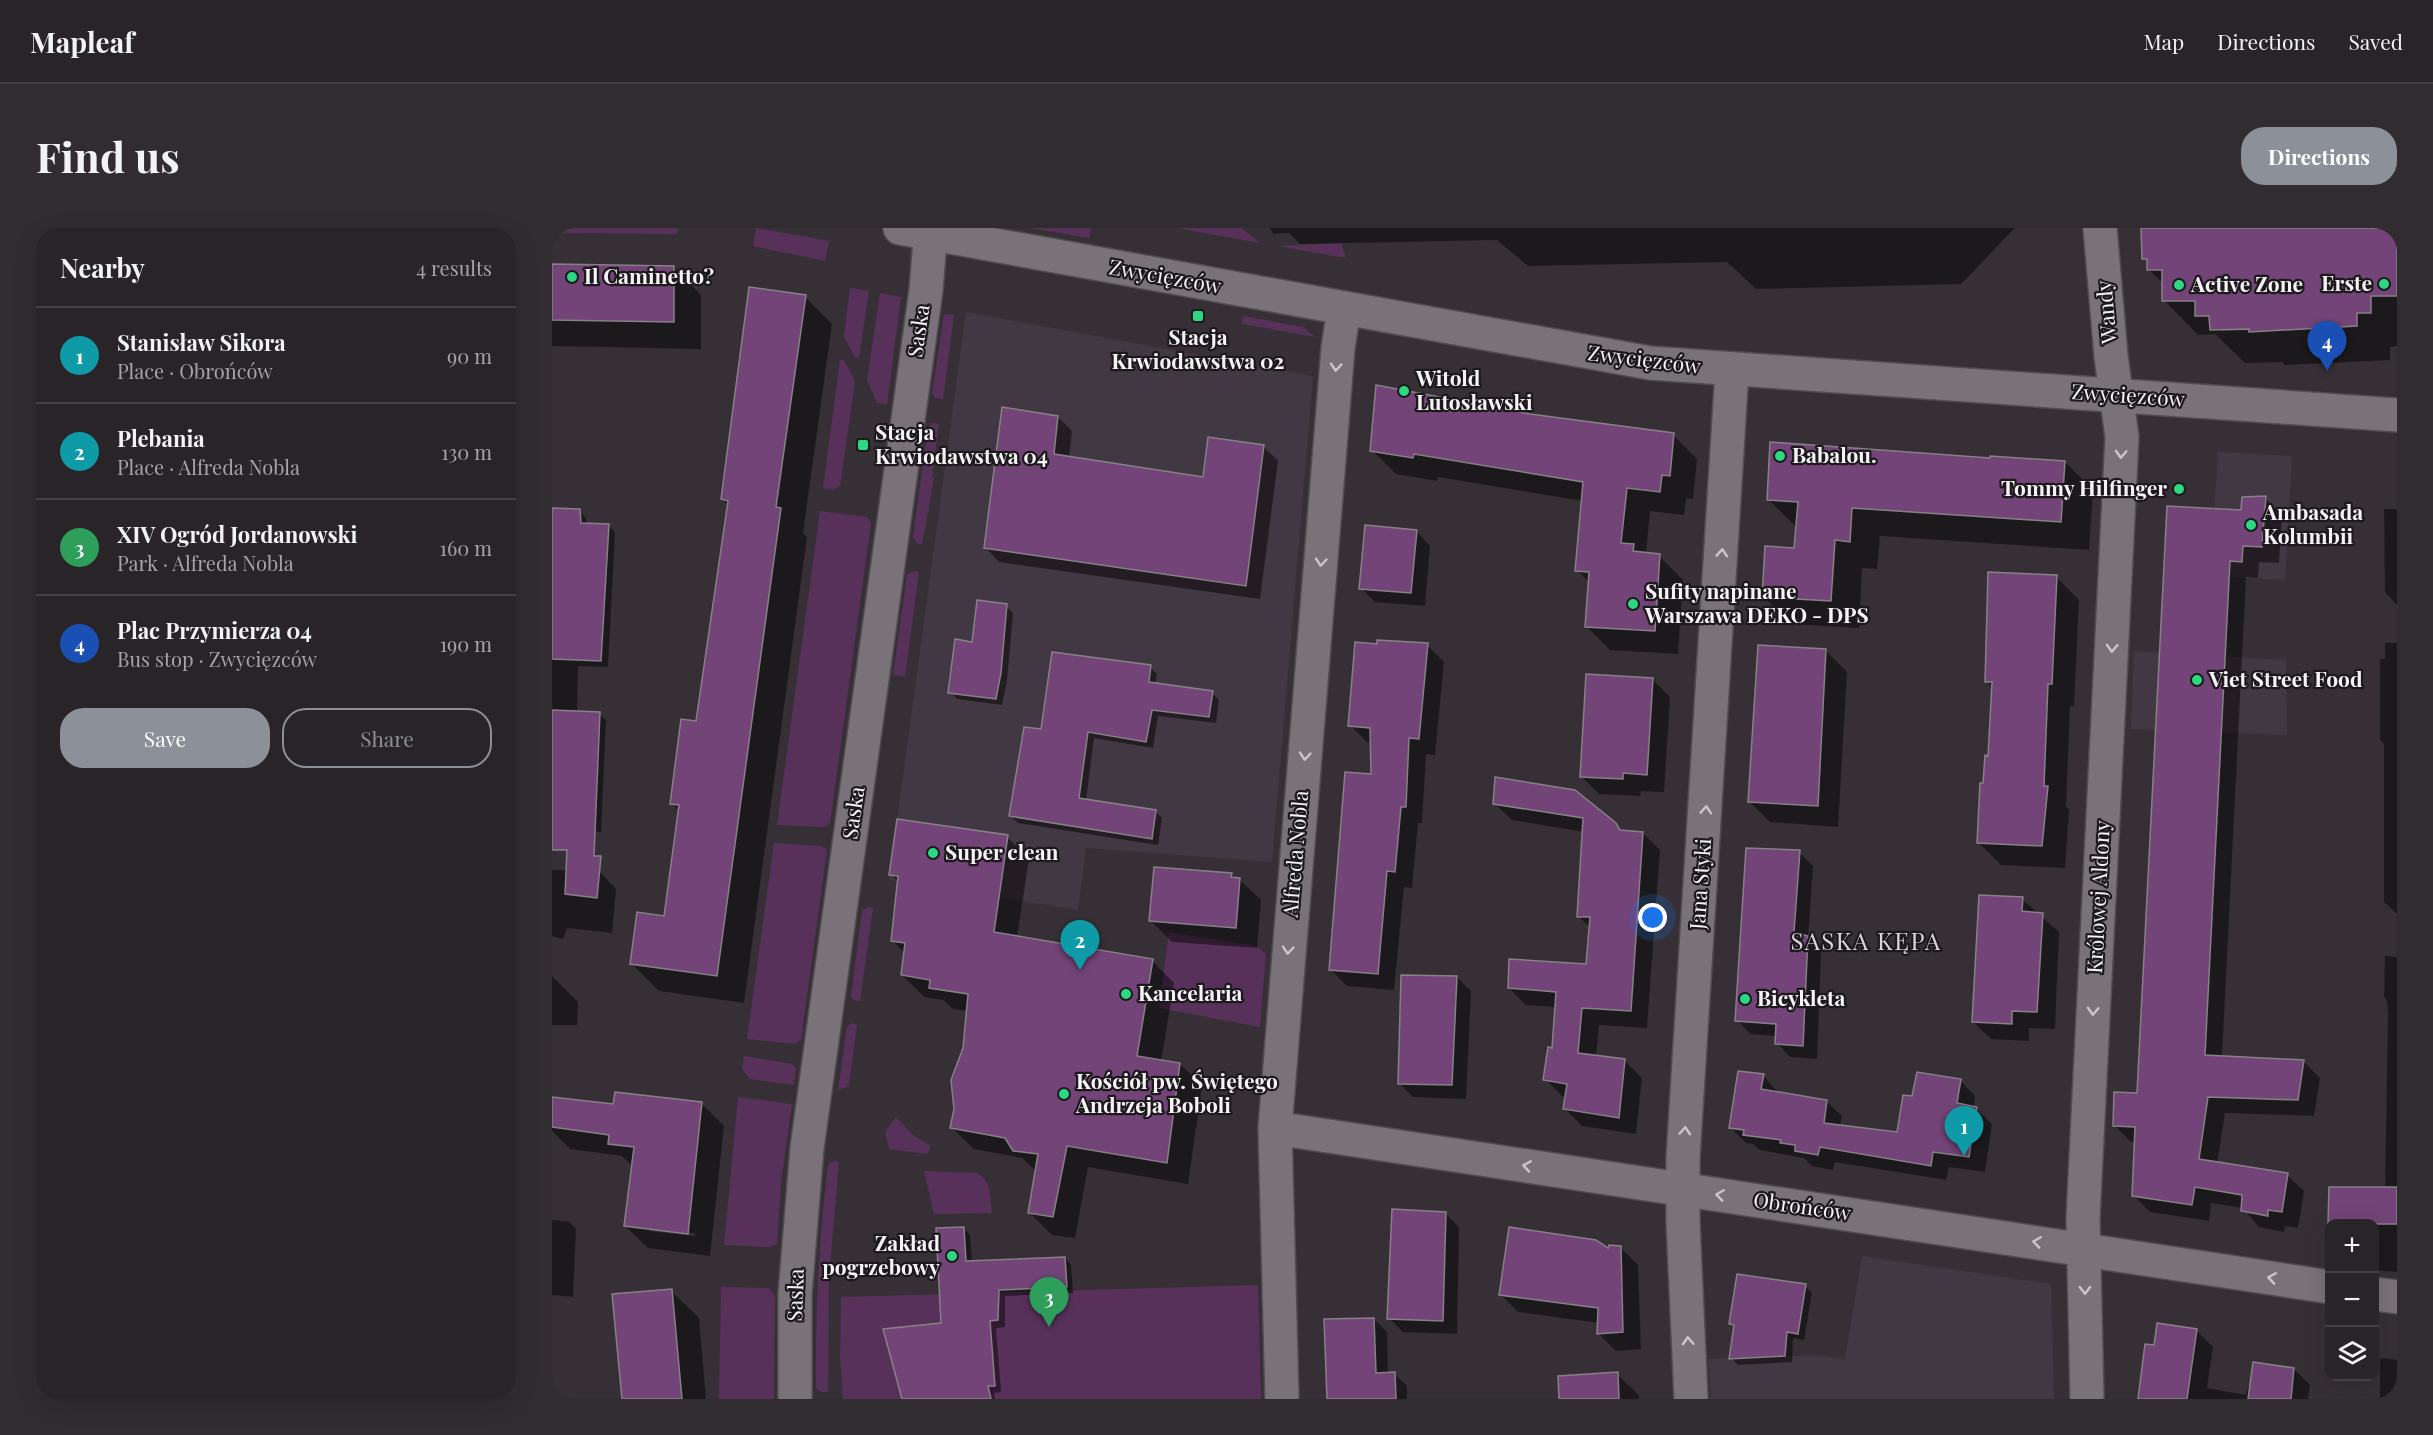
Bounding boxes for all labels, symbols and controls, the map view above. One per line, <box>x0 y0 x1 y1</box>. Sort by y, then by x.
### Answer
text: Mapleaf <box>30 23 134 60</box>
text: Map <box>2143 27 2184 55</box>
text: Directions <box>2217 27 2315 55</box>
text: Saved <box>2348 27 2403 55</box>
button: Directions <box>2241 127 2397 185</box>
text: Find us <box>36 128 180 184</box>
text: Nearby <box>60 250 145 285</box>
street label: Zwycięzców <box>1107 251 1224 299</box>
text: 4 results <box>416 254 492 281</box>
place label: Il Caminetto? <box>584 261 715 289</box>
place label: Erste <box>2321 268 2372 296</box>
place label: Active Zone <box>2190 269 2303 297</box>
marker: Il Caminetto? <box>565 270 579 284</box>
marker: Erste <box>2377 277 2391 291</box>
marker: Active Zone <box>2172 278 2186 292</box>
street label: Wandy <box>2088 279 2122 346</box>
street label: Saska <box>899 302 935 359</box>
marker: Stacja Krwiodawstwa 02 <box>1191 309 1205 323</box>
place label: Stacja Krwiodawstwa 02 <box>1112 322 1284 374</box>
pin: 4 <box>2308 322 2346 371</box>
text: Stanisław Sikora <box>117 327 286 357</box>
street label: Zwycięzców <box>1586 337 1703 379</box>
text: 1 <box>76 342 83 369</box>
text: 90 m <box>447 342 492 369</box>
text: Place · Obrońców <box>117 357 273 384</box>
one-way arrow <box>1330 363 1343 372</box>
place label: Witold Lutosławski <box>1415 363 1533 415</box>
street label: Zwycięzców <box>2071 376 2187 412</box>
marker: Witold Lutosławski <box>1397 384 1411 398</box>
place label: Stacja Krwiodawstwa 04 <box>875 417 1048 469</box>
text: Plebania <box>117 423 205 453</box>
text: 2 <box>74 438 85 465</box>
text: 130 m <box>441 438 492 465</box>
marker: Stacja Krwiodawstwa 04 <box>856 438 870 452</box>
place label: Babalou. <box>1792 440 1877 468</box>
marker: Babalou. <box>1773 449 1787 463</box>
one-way arrow <box>2115 449 2128 458</box>
text: Place · Alfreda Nobla <box>117 453 300 480</box>
place label: Tommy Hilfinger <box>2001 473 2167 501</box>
marker: Tommy Hilfinger <box>2172 482 2186 496</box>
place label: Ambasada Kolumbii <box>2262 497 2363 549</box>
marker: Ambasada Kolumbii <box>2244 518 2258 532</box>
text: XIV Ogród Jordanowski <box>117 519 357 549</box>
text: 3 <box>75 534 84 561</box>
text: 160 m <box>440 534 492 561</box>
one-way arrow <box>1715 548 1728 557</box>
text: Park · Alfreda Nobla <box>117 549 294 576</box>
one-way arrow <box>1314 557 1327 566</box>
place label: Sufity napinane Warszawa DEKO - DPS <box>1644 576 1869 628</box>
marker: Sufity napinane Warszawa DEKO - DPS <box>1626 597 1640 611</box>
text: Plac Przymierza 04 <box>117 615 312 645</box>
text: 4 <box>74 630 85 657</box>
text: 190 m <box>440 630 492 657</box>
one-way arrow <box>2105 644 2118 653</box>
text: Bus stop · Zwycięzców <box>117 645 317 672</box>
place label: Viet Street Food <box>2208 664 2363 692</box>
marker: Viet Street Food <box>2190 673 2204 687</box>
button: Save <box>60 708 270 768</box>
button: Share <box>282 708 492 768</box>
one-way arrow <box>1299 752 1312 761</box>
street label: Saska <box>834 784 870 841</box>
street label: Alfreda Nobla <box>1274 789 1314 920</box>
one-way arrow <box>1699 806 1712 815</box>
street label: Królowej Aldony <box>2079 819 2115 974</box>
place label: Super clean <box>945 837 1059 865</box>
street label: Jana Styki <box>1682 837 1716 931</box>
marker: Super clean <box>926 846 940 860</box>
your location <box>1638 903 1667 932</box>
pin: 2 <box>1060 920 1100 970</box>
district label: SASKA KĘPA <box>1790 924 1942 956</box>
one-way arrow <box>1282 946 1295 955</box>
place label: Kancelaria <box>1138 978 1243 1006</box>
place label: Bicykleta <box>1757 983 1845 1011</box>
marker: Kancelaria <box>1119 987 1133 1001</box>
marker: Bicykleta <box>1738 992 1752 1006</box>
one-way arrow <box>2087 1006 2100 1015</box>
place label: Kościół pw. Świętego Andrzeja Boboli <box>1075 1066 1278 1118</box>
marker: Kościół pw. Świętego Andrzeja Boboli <box>1057 1087 1071 1101</box>
pin: 1 <box>1944 1106 1984 1156</box>
one-way arrow <box>1679 1126 1692 1135</box>
one-way arrow <box>1522 1160 1532 1173</box>
street label: Obrońców <box>1752 1184 1854 1226</box>
one-way arrow <box>1715 1189 1724 1201</box>
map controls <box>2325 1219 2379 1381</box>
button: + <box>2325 1219 2379 1273</box>
place label: Zakład pogrzebowy <box>822 1228 940 1280</box>
one-way arrow <box>2033 1236 2043 1249</box>
marker: Zakład pogrzebowy <box>945 1249 959 1263</box>
street label: Saska <box>779 1267 809 1322</box>
one-way arrow <box>2267 1272 2277 1285</box>
button: − <box>2325 1273 2379 1327</box>
pin: 3 <box>1030 1278 1068 1327</box>
one-way arrow <box>2079 1285 2091 1294</box>
button: layers <box>2325 1327 2379 1381</box>
one-way arrow <box>1682 1336 1695 1345</box>

